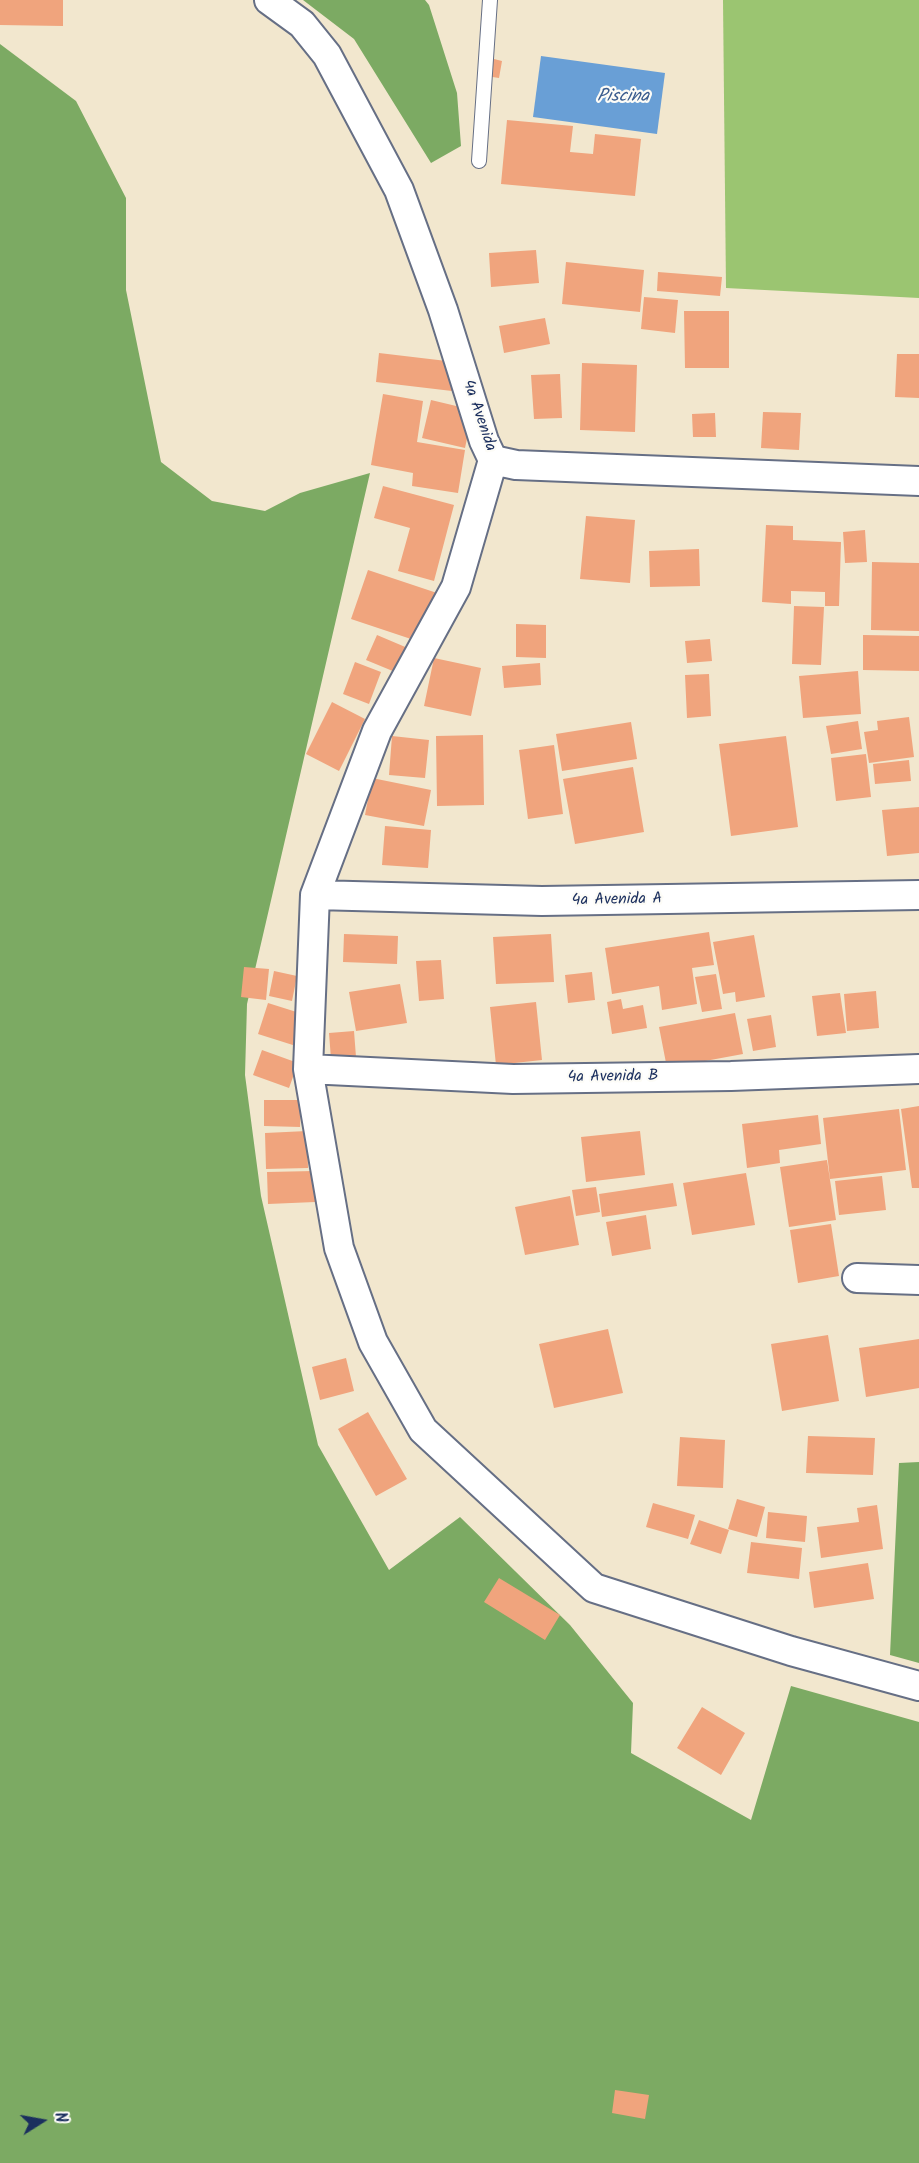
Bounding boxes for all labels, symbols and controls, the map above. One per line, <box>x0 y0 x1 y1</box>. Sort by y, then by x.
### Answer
water label: Piscina <box>597 87 649 109</box>
street label: 4a Avenida <box>457 378 499 454</box>
street label: 4a Avenida A <box>572 891 662 911</box>
street label: 4a Avenida B <box>567 1068 659 1088</box>
north arrow <box>12 2091 72 2151</box>
text: N <box>47 2110 73 2125</box>

